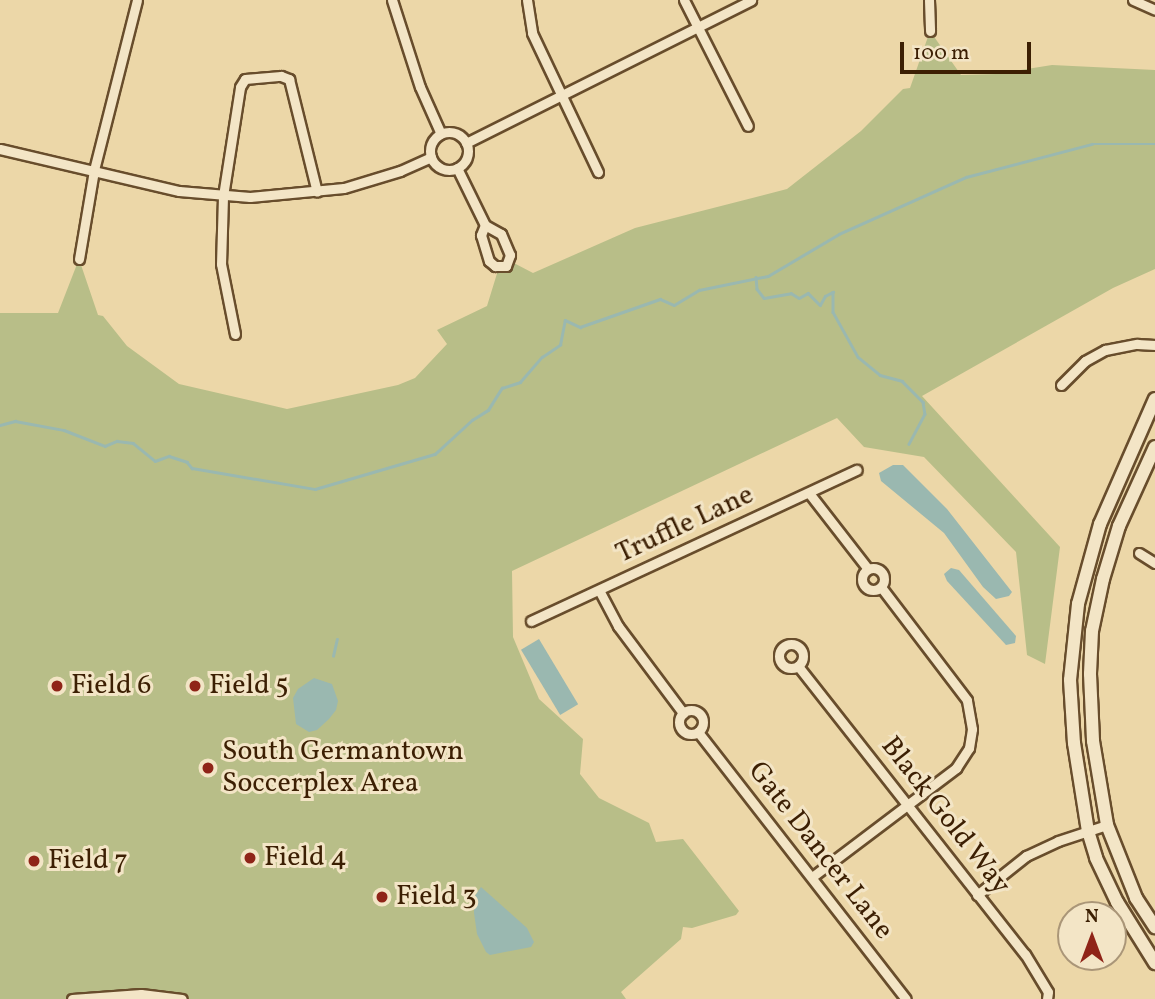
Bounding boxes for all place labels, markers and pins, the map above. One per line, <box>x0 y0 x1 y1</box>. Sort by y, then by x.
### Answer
place label: Field 6 <box>71 669 151 703</box>
place label: Field 5 <box>209 669 289 703</box>
marker: Field 6 <box>49 678 65 694</box>
marker: Field 5 <box>187 678 203 694</box>
place label: South Germantown Soccerplex Area <box>222 735 464 801</box>
marker: South Germantown Soccerplex Area <box>200 760 216 776</box>
place label: Field 4 <box>264 841 347 875</box>
place label: Field 7 <box>48 844 128 878</box>
marker: Field 4 <box>242 850 258 866</box>
marker: Field 7 <box>26 853 42 869</box>
place label: Field 3 <box>396 880 477 914</box>
marker: Field 3 <box>374 889 390 905</box>

